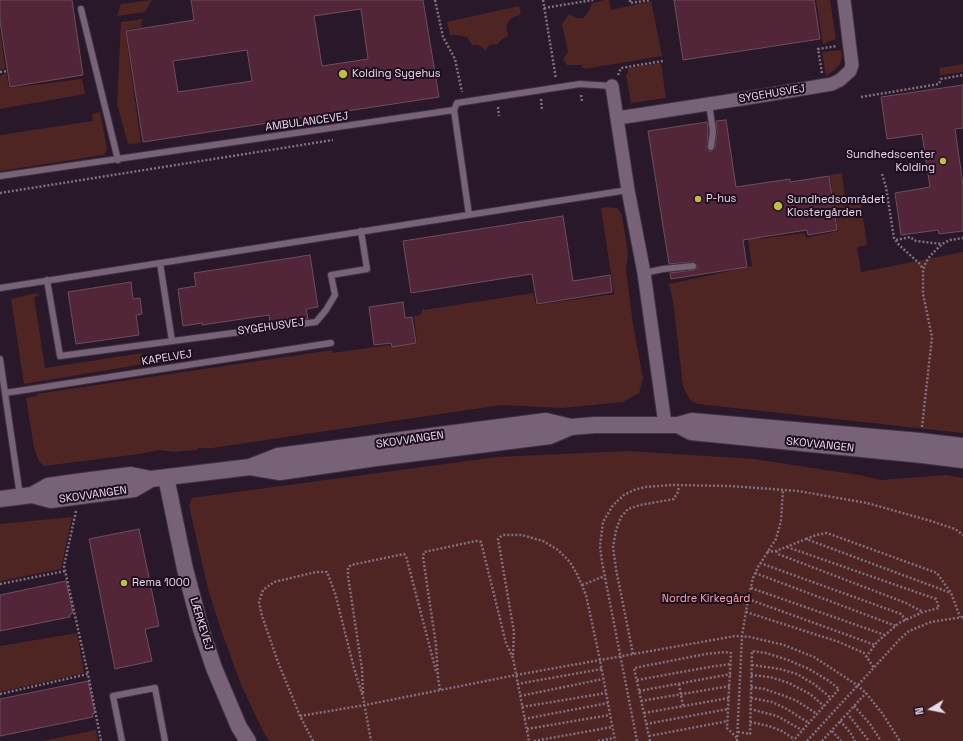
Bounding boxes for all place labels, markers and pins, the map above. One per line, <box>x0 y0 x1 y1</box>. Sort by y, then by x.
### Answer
place label: Kolding Sygehus <box>352 67 441 81</box>
marker: Kolding Sygehus <box>337 68 349 80</box>
place label: Sundhedscenter Kolding <box>846 148 935 174</box>
marker: Sundhedscenter Kolding <box>938 156 948 166</box>
place label: P-hus <box>706 192 736 206</box>
place label: Sundhedsområdet Klostergården <box>787 193 885 219</box>
marker: P-hus <box>693 194 703 204</box>
marker: Sundhedsområdet Klostergården <box>772 200 784 212</box>
place label: Rema 1000 <box>132 576 190 590</box>
marker: Rema 1000 <box>119 578 129 588</box>

